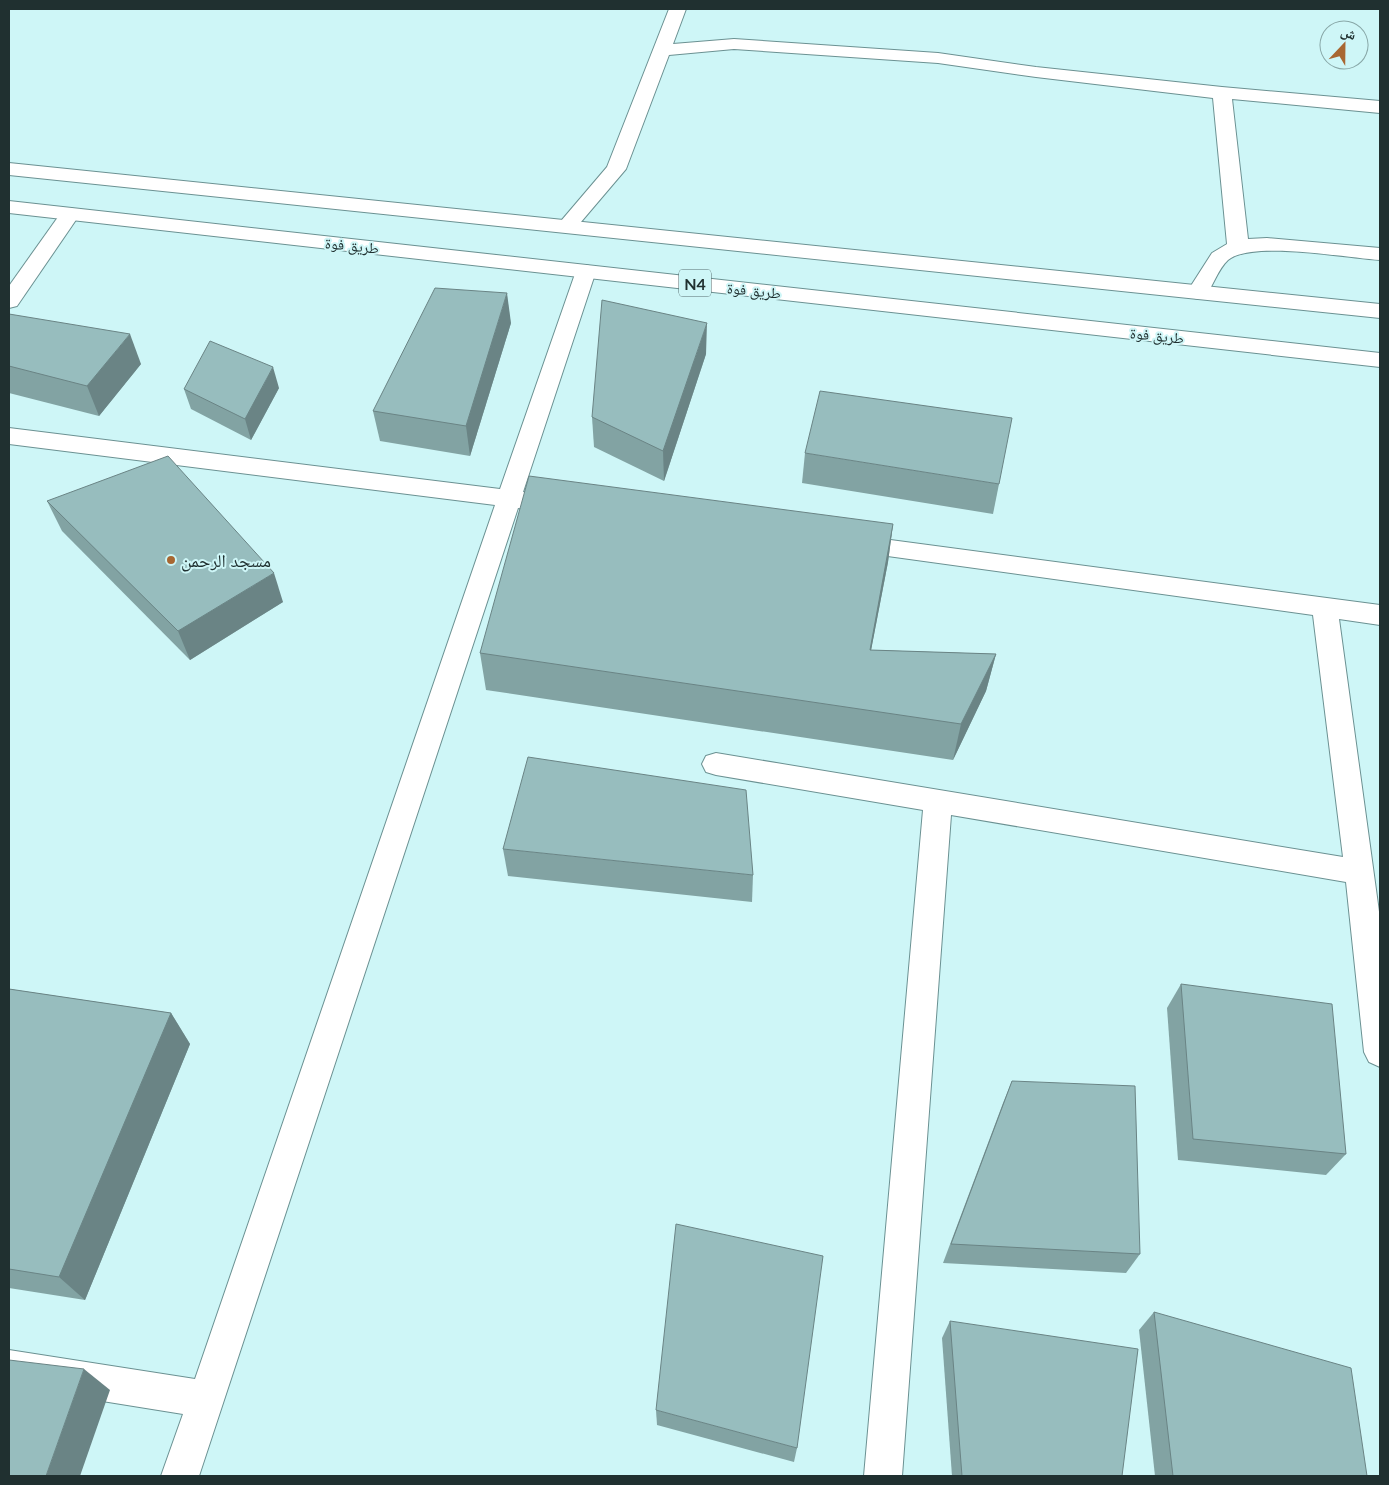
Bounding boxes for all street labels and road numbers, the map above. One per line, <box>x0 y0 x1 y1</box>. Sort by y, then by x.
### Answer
street label: طريق فوة <box>324 233 380 259</box>
road number: N4 <box>679 270 711 296</box>
street label: طريق فوة <box>726 278 782 304</box>
street label: طريق فوة <box>1129 323 1185 349</box>

